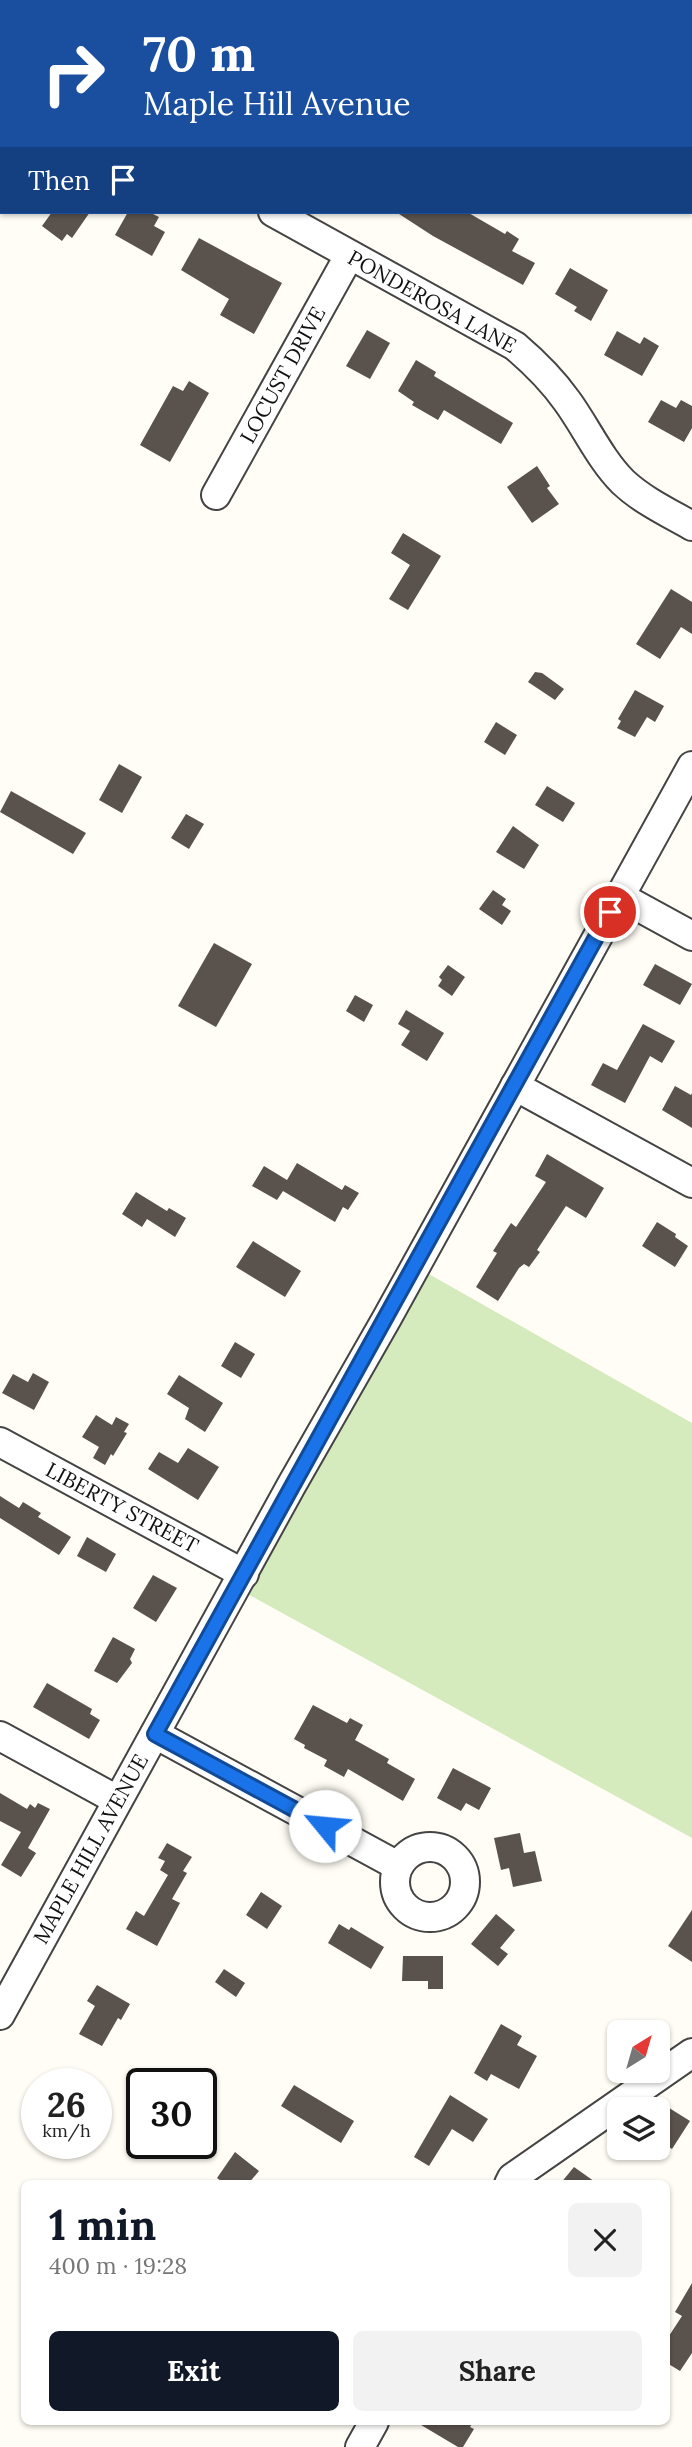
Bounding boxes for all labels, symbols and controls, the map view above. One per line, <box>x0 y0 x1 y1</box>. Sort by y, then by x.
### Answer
text: 70 m <box>143 22 255 84</box>
icon: right <box>28 28 119 119</box>
text: Maple Hill Avenue <box>143 83 411 124</box>
icon: arrive <box>104 161 142 199</box>
text: Then <box>28 164 90 197</box>
street label: PONDEROSA LANE <box>343 244 521 359</box>
street label: LOCUST DRIVE <box>234 302 331 448</box>
pin <box>580 882 640 942</box>
icon: arrive <box>591 893 629 931</box>
street label: LIBERTY STREET <box>41 1456 203 1559</box>
street label: MAPLE HILL AVENUE <box>27 1749 154 1948</box>
position arrow <box>288 1789 362 1863</box>
north arrow <box>607 2020 670 2082</box>
map controls <box>607 2020 670 2160</box>
speed limit sign: 30 <box>126 2068 217 2159</box>
text: 26 <box>47 2082 86 2127</box>
button: layers <box>607 2097 670 2160</box>
text: km/h <box>42 2119 91 2142</box>
text: 1 min <box>49 2198 156 2252</box>
button: close <box>568 2203 642 2277</box>
text: 400 m · 19:28 <box>49 2251 187 2280</box>
button: Exit <box>49 2331 339 2411</box>
button: Share <box>353 2331 642 2411</box>

